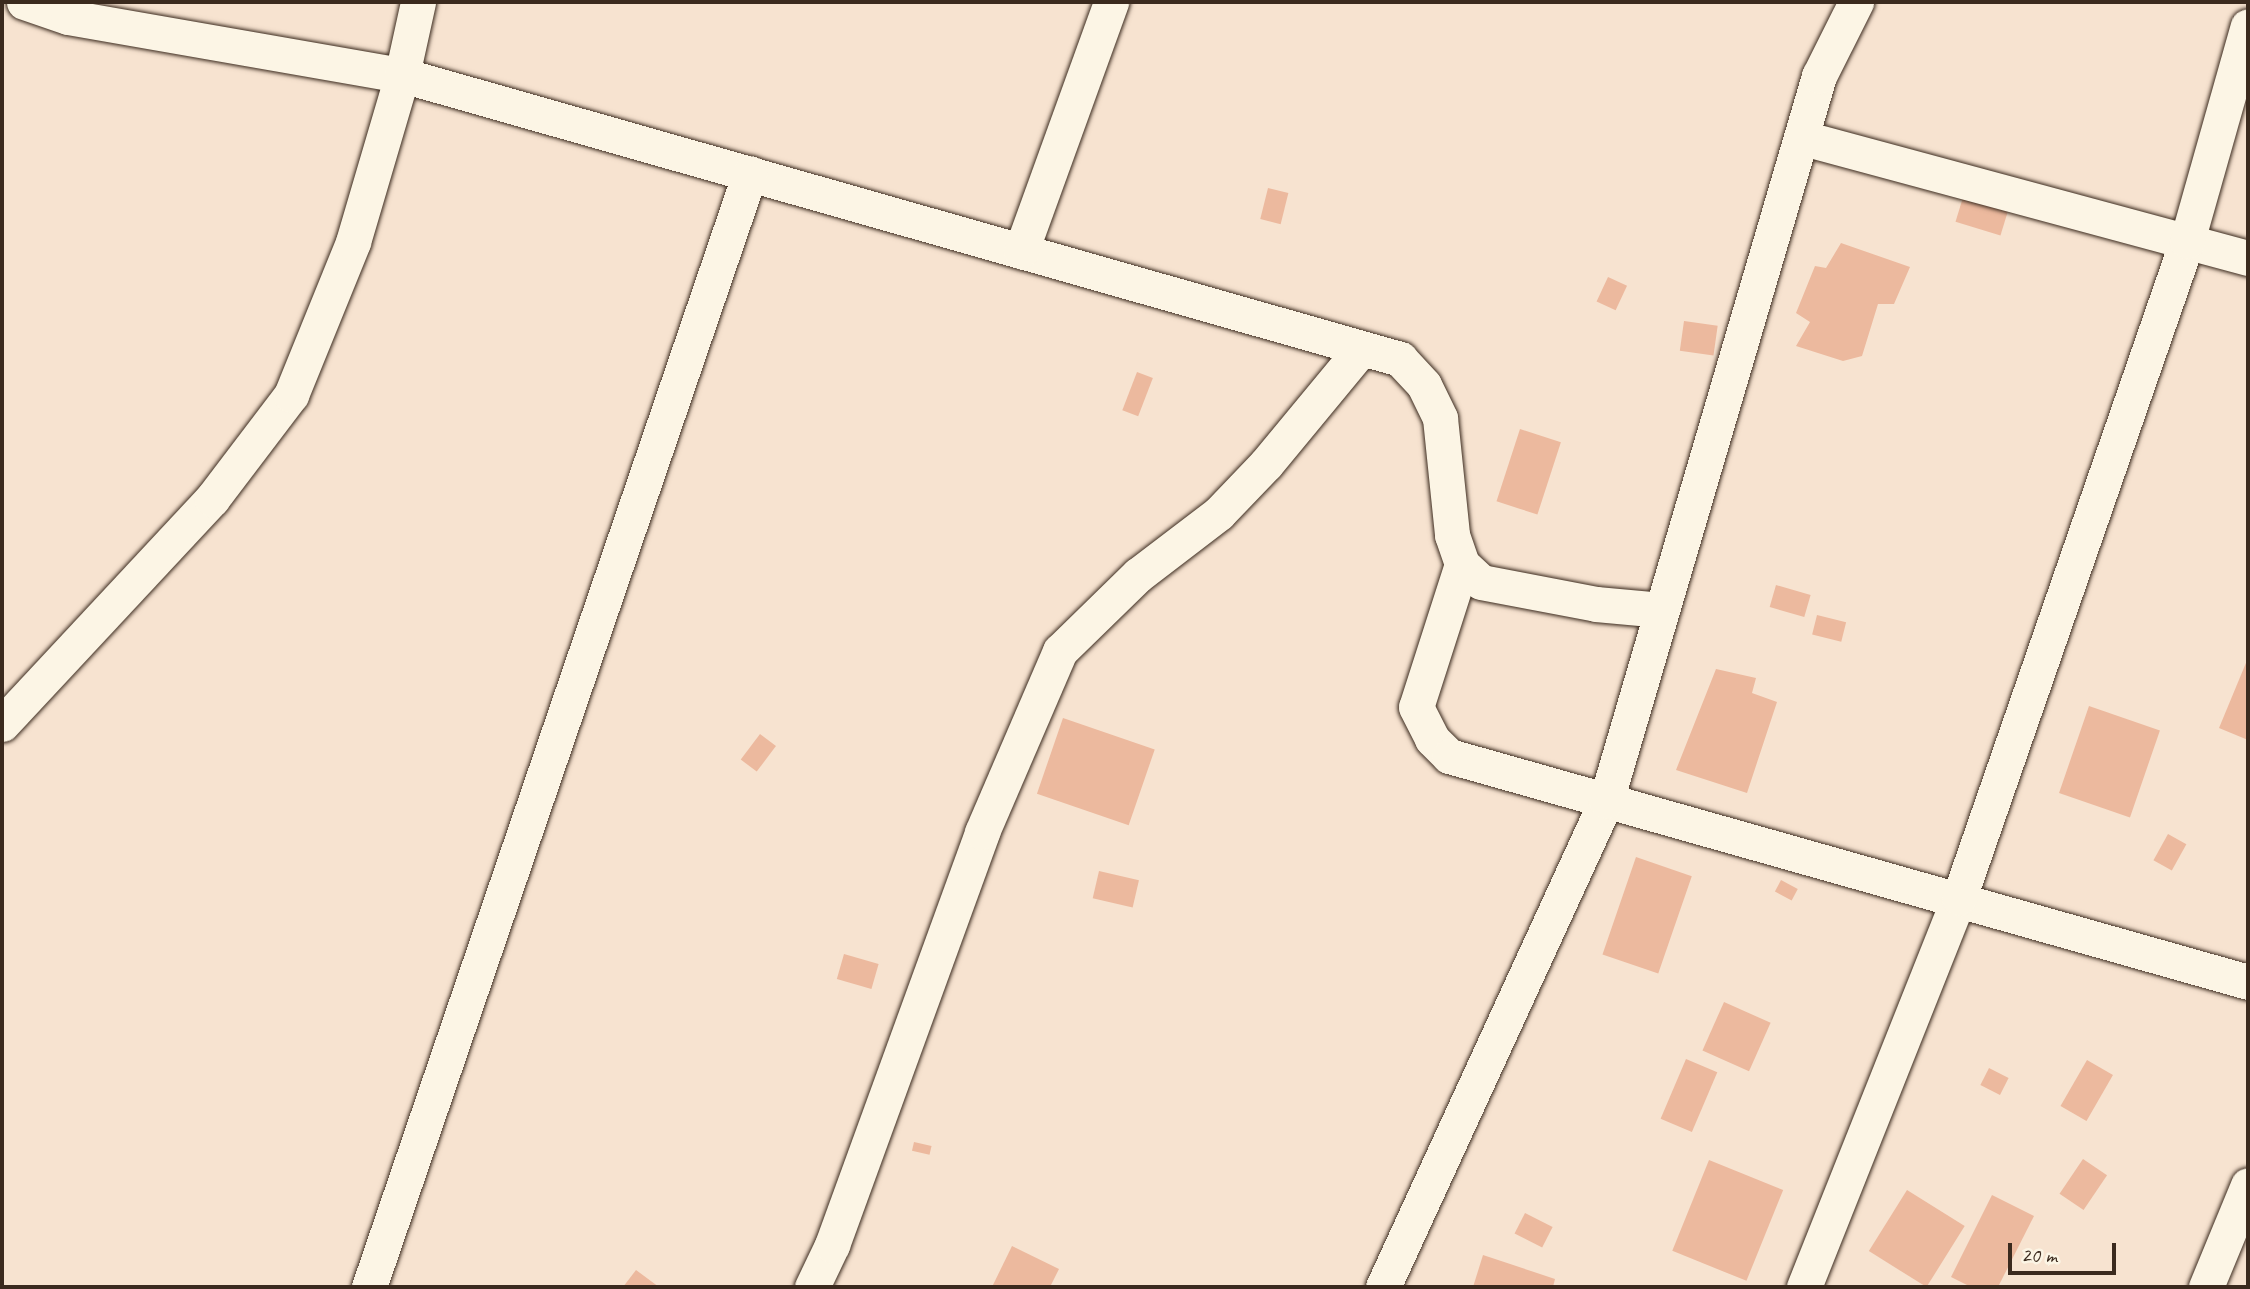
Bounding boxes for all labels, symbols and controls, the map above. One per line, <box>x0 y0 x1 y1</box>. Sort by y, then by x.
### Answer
scale bar <box>2012 1230 2120 1274</box>
text: 20 m <box>2021 1242 2057 1268</box>

